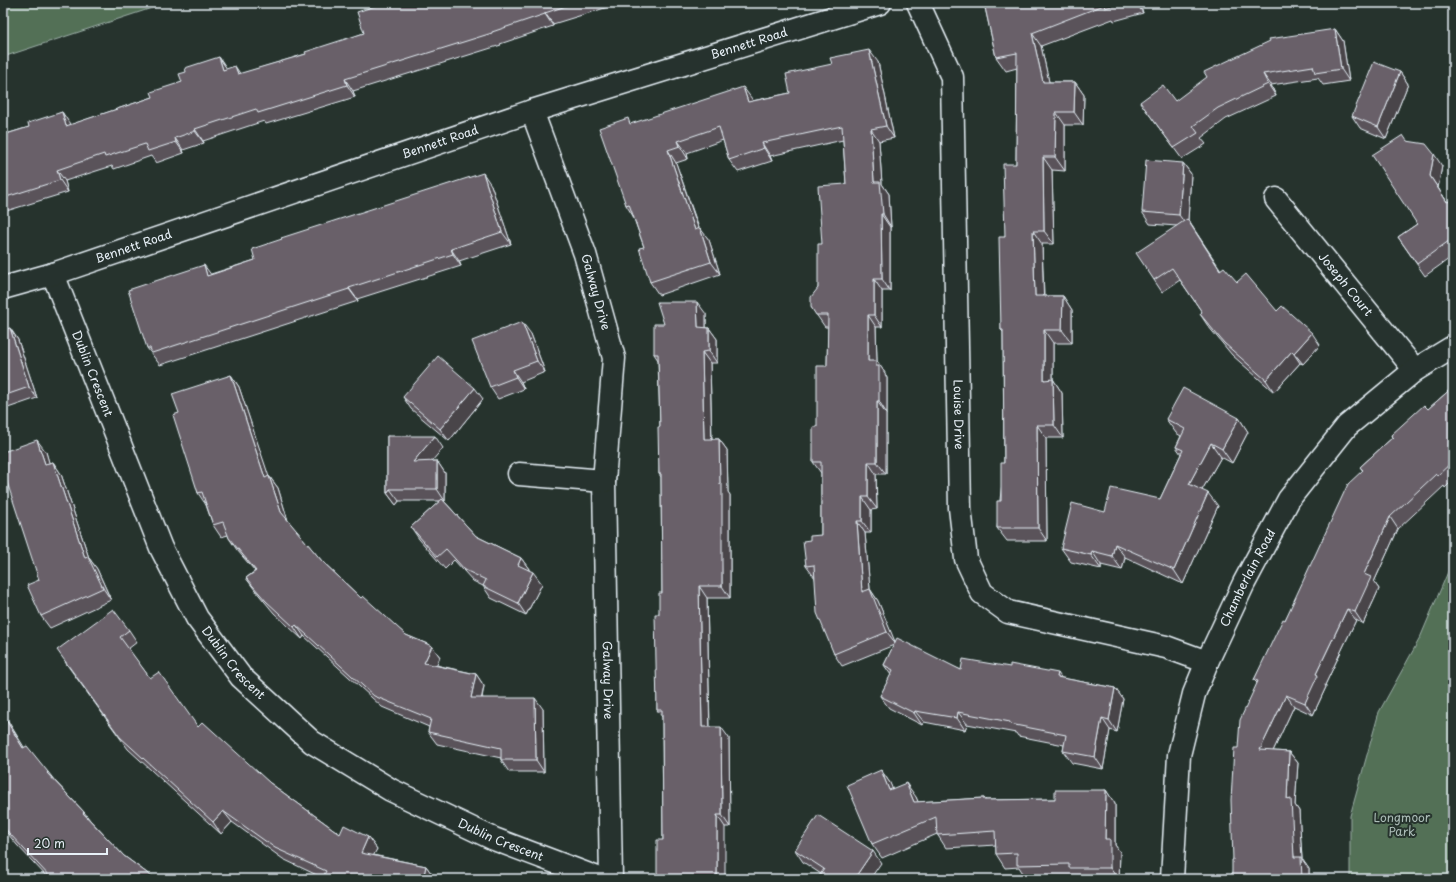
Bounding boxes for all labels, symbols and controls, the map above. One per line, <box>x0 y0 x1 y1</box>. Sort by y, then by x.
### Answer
street label: Bennett Road <box>708 22 789 63</box>
street label: Bennett Road <box>399 120 481 163</box>
street label: Bennett Road <box>93 224 174 267</box>
street label: Joseph Court <box>1315 248 1378 320</box>
street label: Galway Drive <box>577 252 616 332</box>
street label: Dublin Crescent <box>68 327 118 419</box>
street label: Louise Drive <box>950 379 969 450</box>
street label: Chamberlain Road <box>1215 525 1279 629</box>
street label: Dublin Crescent <box>198 622 270 703</box>
street label: Galway Drive <box>599 641 618 719</box>
park label: Longmoor Park <box>1374 808 1431 840</box>
street label: Dublin Crescent <box>455 813 546 865</box>
scale bar <box>28 830 107 856</box>
text: 20 m <box>34 834 65 852</box>

